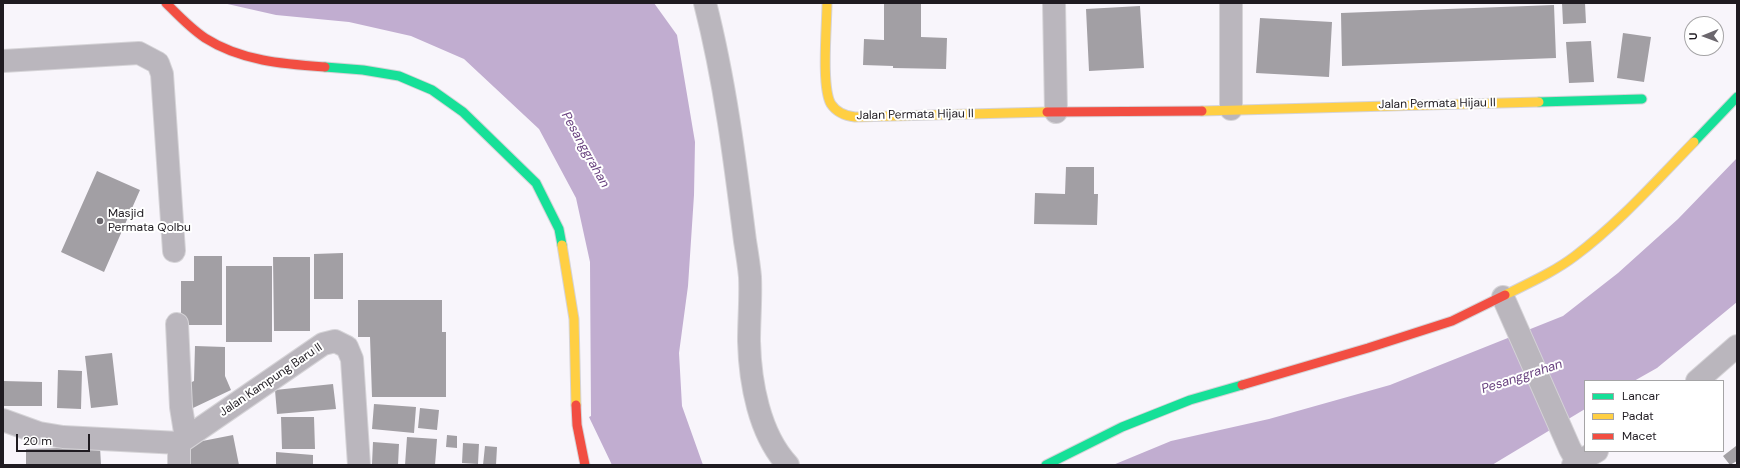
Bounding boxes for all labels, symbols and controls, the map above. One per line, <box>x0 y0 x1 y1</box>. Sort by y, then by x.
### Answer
north arrow <box>1684 16 1724 56</box>
text: U <box>1686 32 1700 40</box>
street label: Jalan Permata Hijau II <box>1378 96 1496 112</box>
street label: Jalan Permata Hijau II <box>856 107 974 123</box>
water label: Pesanggrahan <box>558 109 612 191</box>
place label: Masjid Permata Qolbu <box>108 207 191 235</box>
marker: Masjid Permata Qolbu <box>95 216 105 226</box>
street label: Jalan Kampung Baru II <box>217 340 325 420</box>
water label: Pesanggrahan <box>1479 357 1565 397</box>
legend <box>1584 380 1724 452</box>
text: Lancar <box>1622 388 1660 404</box>
text: Padat <box>1622 408 1654 424</box>
scale bar <box>18 426 92 452</box>
text: Macet <box>1622 428 1657 444</box>
text: 20 m <box>23 433 52 449</box>

